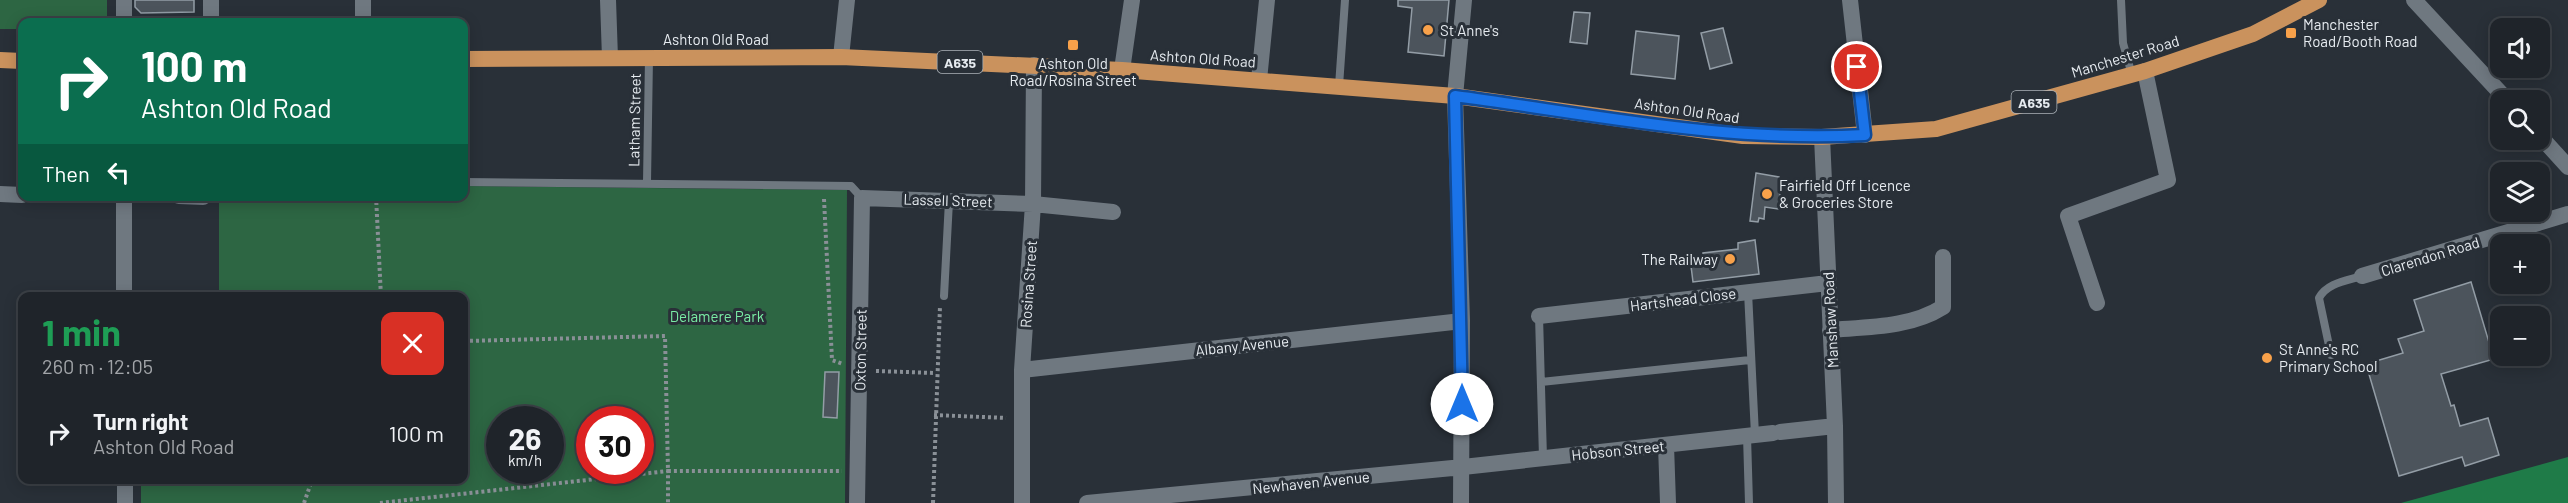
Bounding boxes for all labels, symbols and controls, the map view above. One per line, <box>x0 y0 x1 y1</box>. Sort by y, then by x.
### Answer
place label: Manchester Road/Booth Road <box>2303 15 2418 50</box>
map controls <box>2490 18 2550 366</box>
button: sound <box>2490 18 2550 78</box>
place label: St Anne's <box>1440 21 1499 39</box>
marker: St Anne's <box>1421 23 1435 37</box>
marker: Manchester Road/Booth Road <box>2284 26 2298 40</box>
street label: Ashton Old Road <box>663 30 769 48</box>
street label: Manchester Road <box>2069 31 2181 81</box>
marker: Ashton Old Road/Rosina Street <box>1066 38 1080 52</box>
text: 100 m <box>141 40 247 90</box>
pin <box>1831 41 1882 92</box>
icon: right <box>42 42 120 120</box>
street label: Ashton Old Road <box>1149 45 1257 71</box>
icon: arrive <box>1840 50 1873 83</box>
road number: A635 <box>938 51 982 73</box>
place label: Ashton Old Road/Rosina Street <box>1009 54 1137 89</box>
street label: Latham Street <box>624 73 644 167</box>
button: search <box>2490 90 2550 150</box>
text: Ashton Old Road <box>141 91 332 123</box>
road number: A635 <box>2012 91 2056 113</box>
street label: Ashton Old Road <box>1633 94 1741 126</box>
icon: left <box>102 156 135 189</box>
text: Then <box>42 160 90 186</box>
button: layers <box>2490 162 2550 222</box>
place label: Fairfield Off Licence & Groceries Store <box>1779 176 1911 211</box>
marker: Fairfield Off Licence & Groceries Store <box>1760 187 1774 201</box>
street label: Lassell Street <box>903 189 993 211</box>
street label: Clarendon Road <box>2378 232 2482 280</box>
button: + <box>2490 234 2550 294</box>
street label: Rosina Street <box>1016 239 1040 329</box>
place label: The Railway <box>1641 250 1718 268</box>
marker: The Railway <box>1723 252 1737 266</box>
street label: Manshaw Road <box>1818 271 1842 369</box>
street label: Hartshead Close <box>1629 284 1737 314</box>
button: − <box>2490 306 2550 366</box>
park label: Delamere Park <box>670 307 765 325</box>
street label: Oxton Street <box>850 309 870 391</box>
text: 1 min <box>42 310 121 353</box>
button: close <box>381 312 444 375</box>
street label: Albany Avenue <box>1194 331 1290 359</box>
place label: St Anne's RC Primary School <box>2279 340 2377 375</box>
marker: St Anne's RC Primary School <box>2260 351 2274 365</box>
text: 260 m · 12:05 <box>42 354 153 378</box>
position arrow <box>1430 372 1494 436</box>
speed limit sign: 30 <box>576 406 654 484</box>
text: Turn right <box>93 408 188 434</box>
icon: right <box>42 417 75 450</box>
text: 100 m <box>389 420 444 446</box>
text: 26 <box>509 420 541 456</box>
text: Ashton Old Road <box>93 434 234 458</box>
street label: Hobson Street <box>1571 436 1665 464</box>
text: km/h <box>508 451 542 469</box>
street label: Newhaven Avenue <box>1251 467 1371 497</box>

